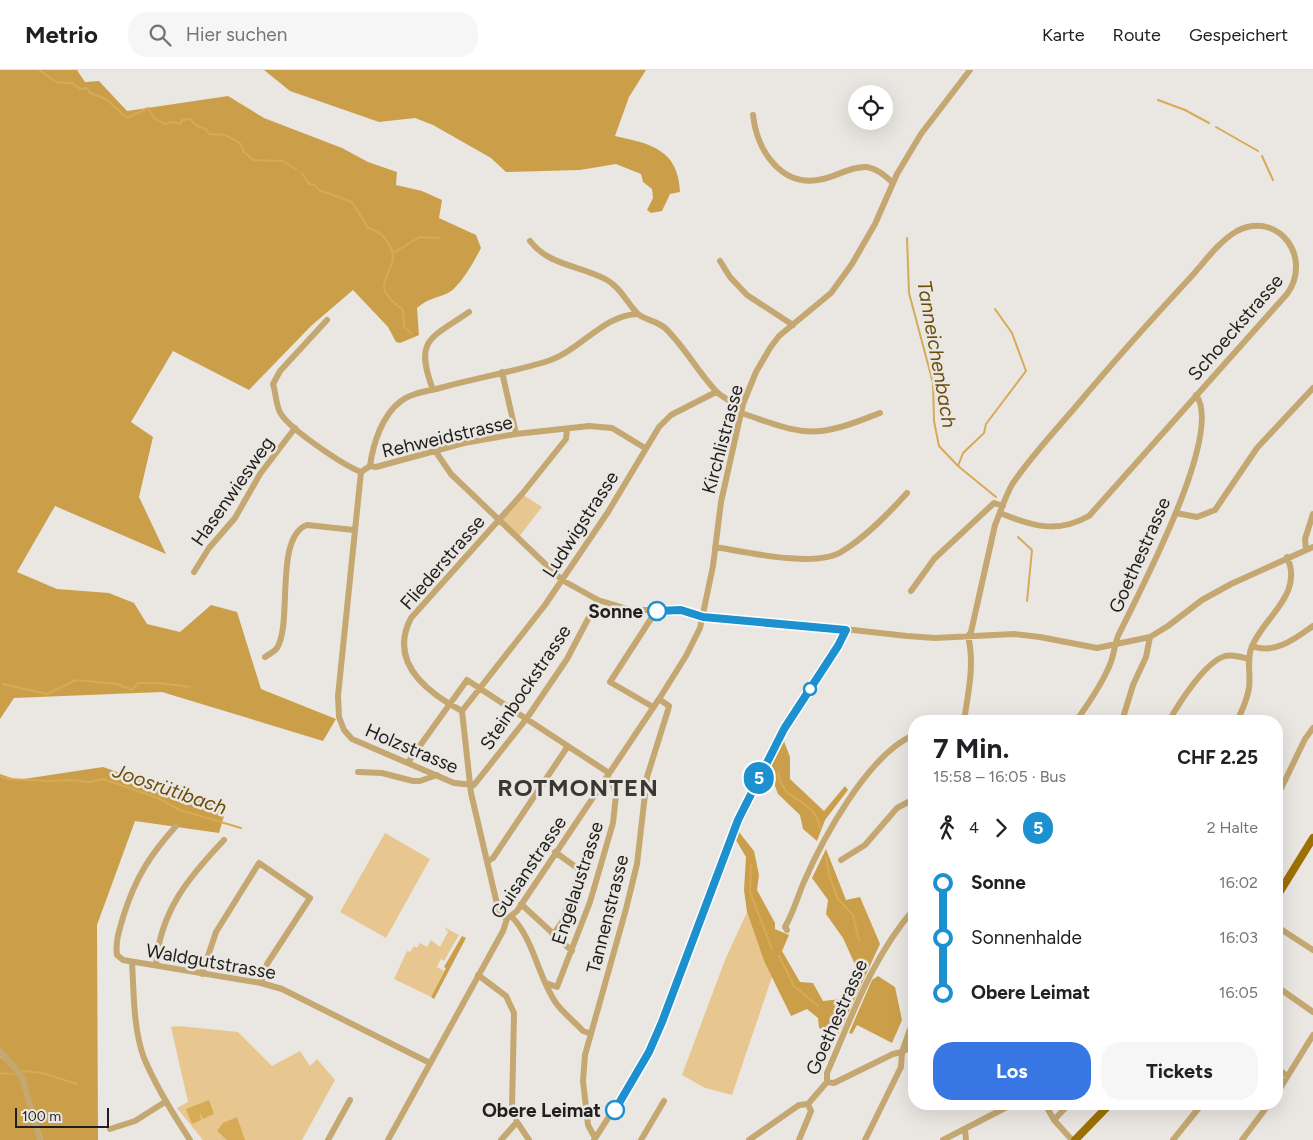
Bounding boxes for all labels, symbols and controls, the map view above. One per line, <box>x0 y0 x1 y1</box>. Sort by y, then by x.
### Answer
search box <box>128 12 478 57</box>
text: Metrio <box>25 20 98 49</box>
icon: search <box>146 21 174 49</box>
text: Hier suchen <box>186 23 287 46</box>
text: Karte <box>1042 24 1085 46</box>
text: Route <box>1113 24 1161 46</box>
text: Gespeichert <box>1189 24 1288 46</box>
map controls <box>848 85 893 130</box>
button: locate <box>848 85 893 130</box>
street label: Schoeckstrasse <box>1183 269 1288 385</box>
water label: Tanneichenbach <box>912 278 962 430</box>
street label: Kirchlistrasse <box>697 382 748 496</box>
street label: Rehweidstrasse <box>379 410 515 463</box>
street label: Hasenwiesweg <box>186 432 279 550</box>
street label: Ludwigstrasse <box>537 467 623 582</box>
street label: Goethestrasse <box>1104 494 1175 617</box>
street label: Fliederstrasse <box>395 510 490 614</box>
place label: Sonne <box>588 600 643 623</box>
marker: Sonne <box>647 601 667 621</box>
street label: Steinbockstrasse <box>475 620 576 754</box>
unlabelled marker <box>803 682 817 696</box>
street label: Holzstrasse <box>362 719 462 778</box>
text: 7 Min. <box>933 731 1009 765</box>
text: CHF 2.25 <box>1177 746 1258 769</box>
water label: Joosrütibach <box>109 758 230 820</box>
line badge: 5 <box>743 762 775 794</box>
text: 5 <box>754 767 764 789</box>
text: 15:58 – 16:05 · Bus <box>933 767 1066 786</box>
district label: ROTMONTEN <box>497 773 659 802</box>
street label: Guisanstrasse <box>486 812 571 923</box>
icon: walk <box>933 814 961 842</box>
icon: forward <box>987 814 1015 842</box>
text: 5 <box>1033 817 1043 839</box>
text: 4 <box>969 818 979 837</box>
text: 2 Halte <box>1207 818 1258 837</box>
street label: Engelaustrasse <box>547 819 608 948</box>
street label: Tannenstrasse <box>582 852 633 976</box>
text: Sonne <box>971 871 1026 894</box>
text: 16:02 <box>1219 873 1258 892</box>
text: Sonnenhalde <box>971 926 1082 949</box>
text: 16:03 <box>1219 928 1258 947</box>
street label: Waldgutstrasse <box>144 939 278 984</box>
street label: Goethestrasse <box>801 956 872 1079</box>
text: Obere Leimat <box>971 981 1090 1004</box>
text: 16:05 <box>1219 983 1258 1002</box>
button: Los <box>933 1042 1091 1100</box>
button: Tickets <box>1101 1042 1258 1100</box>
place label: Obere Leimat <box>482 1099 601 1122</box>
marker: Obere Leimat <box>605 1100 625 1120</box>
scale bar <box>15 1105 109 1128</box>
text: 100 m <box>22 1108 61 1125</box>

